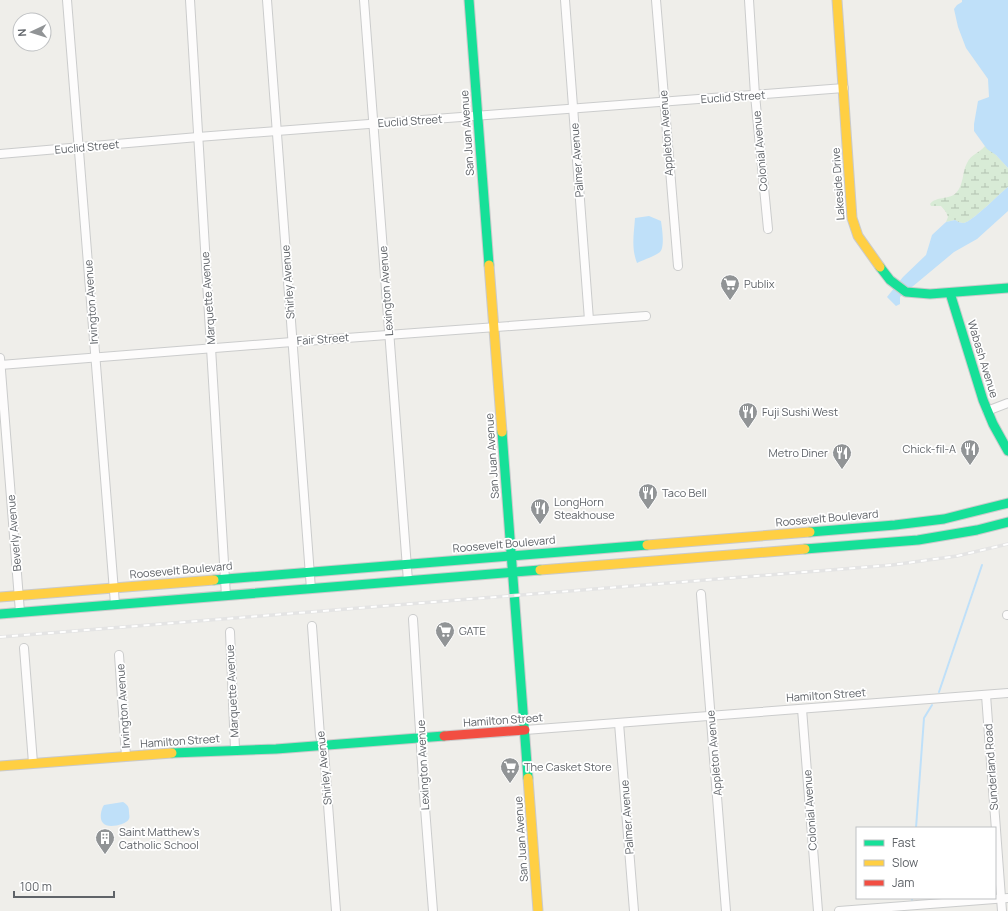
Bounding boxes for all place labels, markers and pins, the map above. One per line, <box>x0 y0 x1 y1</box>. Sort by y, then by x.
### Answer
supermarket icon: Publix <box>719 273 741 301</box>
place label: Publix <box>744 276 775 291</box>
restaurant icon: Fuji Sushi West <box>737 401 759 429</box>
place label: Fuji Sushi West <box>762 404 838 419</box>
restaurant icon: Chick-fil-A <box>959 438 981 466</box>
place label: Chick-fil-A <box>903 441 956 456</box>
restaurant icon: Metro Diner <box>831 442 853 470</box>
place label: Metro Diner <box>769 445 828 460</box>
restaurant icon: Taco Bell <box>637 482 659 510</box>
place label: Taco Bell <box>662 485 707 500</box>
place label: LongHorn Steakhouse <box>554 494 615 522</box>
restaurant icon: LongHorn Steakhouse <box>529 497 551 525</box>
supermarket icon: GATE <box>434 620 456 648</box>
place label: GATE <box>459 623 486 638</box>
supermarket icon: The Casket Store <box>499 756 521 784</box>
place label: The Casket Store <box>524 759 612 774</box>
place label: Saint Matthew's Catholic School <box>119 824 200 852</box>
building icon: Saint Matthew's Catholic School <box>94 827 116 855</box>

